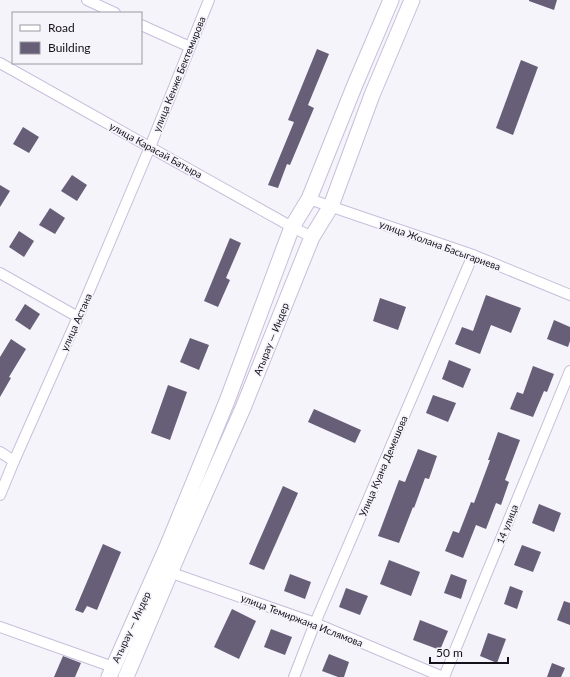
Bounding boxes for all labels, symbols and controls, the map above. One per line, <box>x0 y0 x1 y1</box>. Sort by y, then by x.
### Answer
legend <box>12 12 142 64</box>
street label: улица Кенже Бектемирова <box>150 15 208 133</box>
text: Road <box>48 20 75 35</box>
text: Building <box>48 40 91 55</box>
street label: улица Карасай Батыра <box>108 120 204 180</box>
street label: улица Жолана Басыгариева <box>378 217 502 273</box>
street label: улица Астана <box>58 291 94 353</box>
street label: Атырау — Индер <box>251 301 291 377</box>
street label: Улица Куана Демешова <box>356 414 410 518</box>
street label: 14 улица <box>494 503 520 545</box>
street label: Атырау — Индер <box>109 589 153 665</box>
street label: улица Темиржана Ислямова <box>239 591 365 649</box>
scale bar <box>430 639 508 665</box>
text: 50 m <box>436 645 463 660</box>

